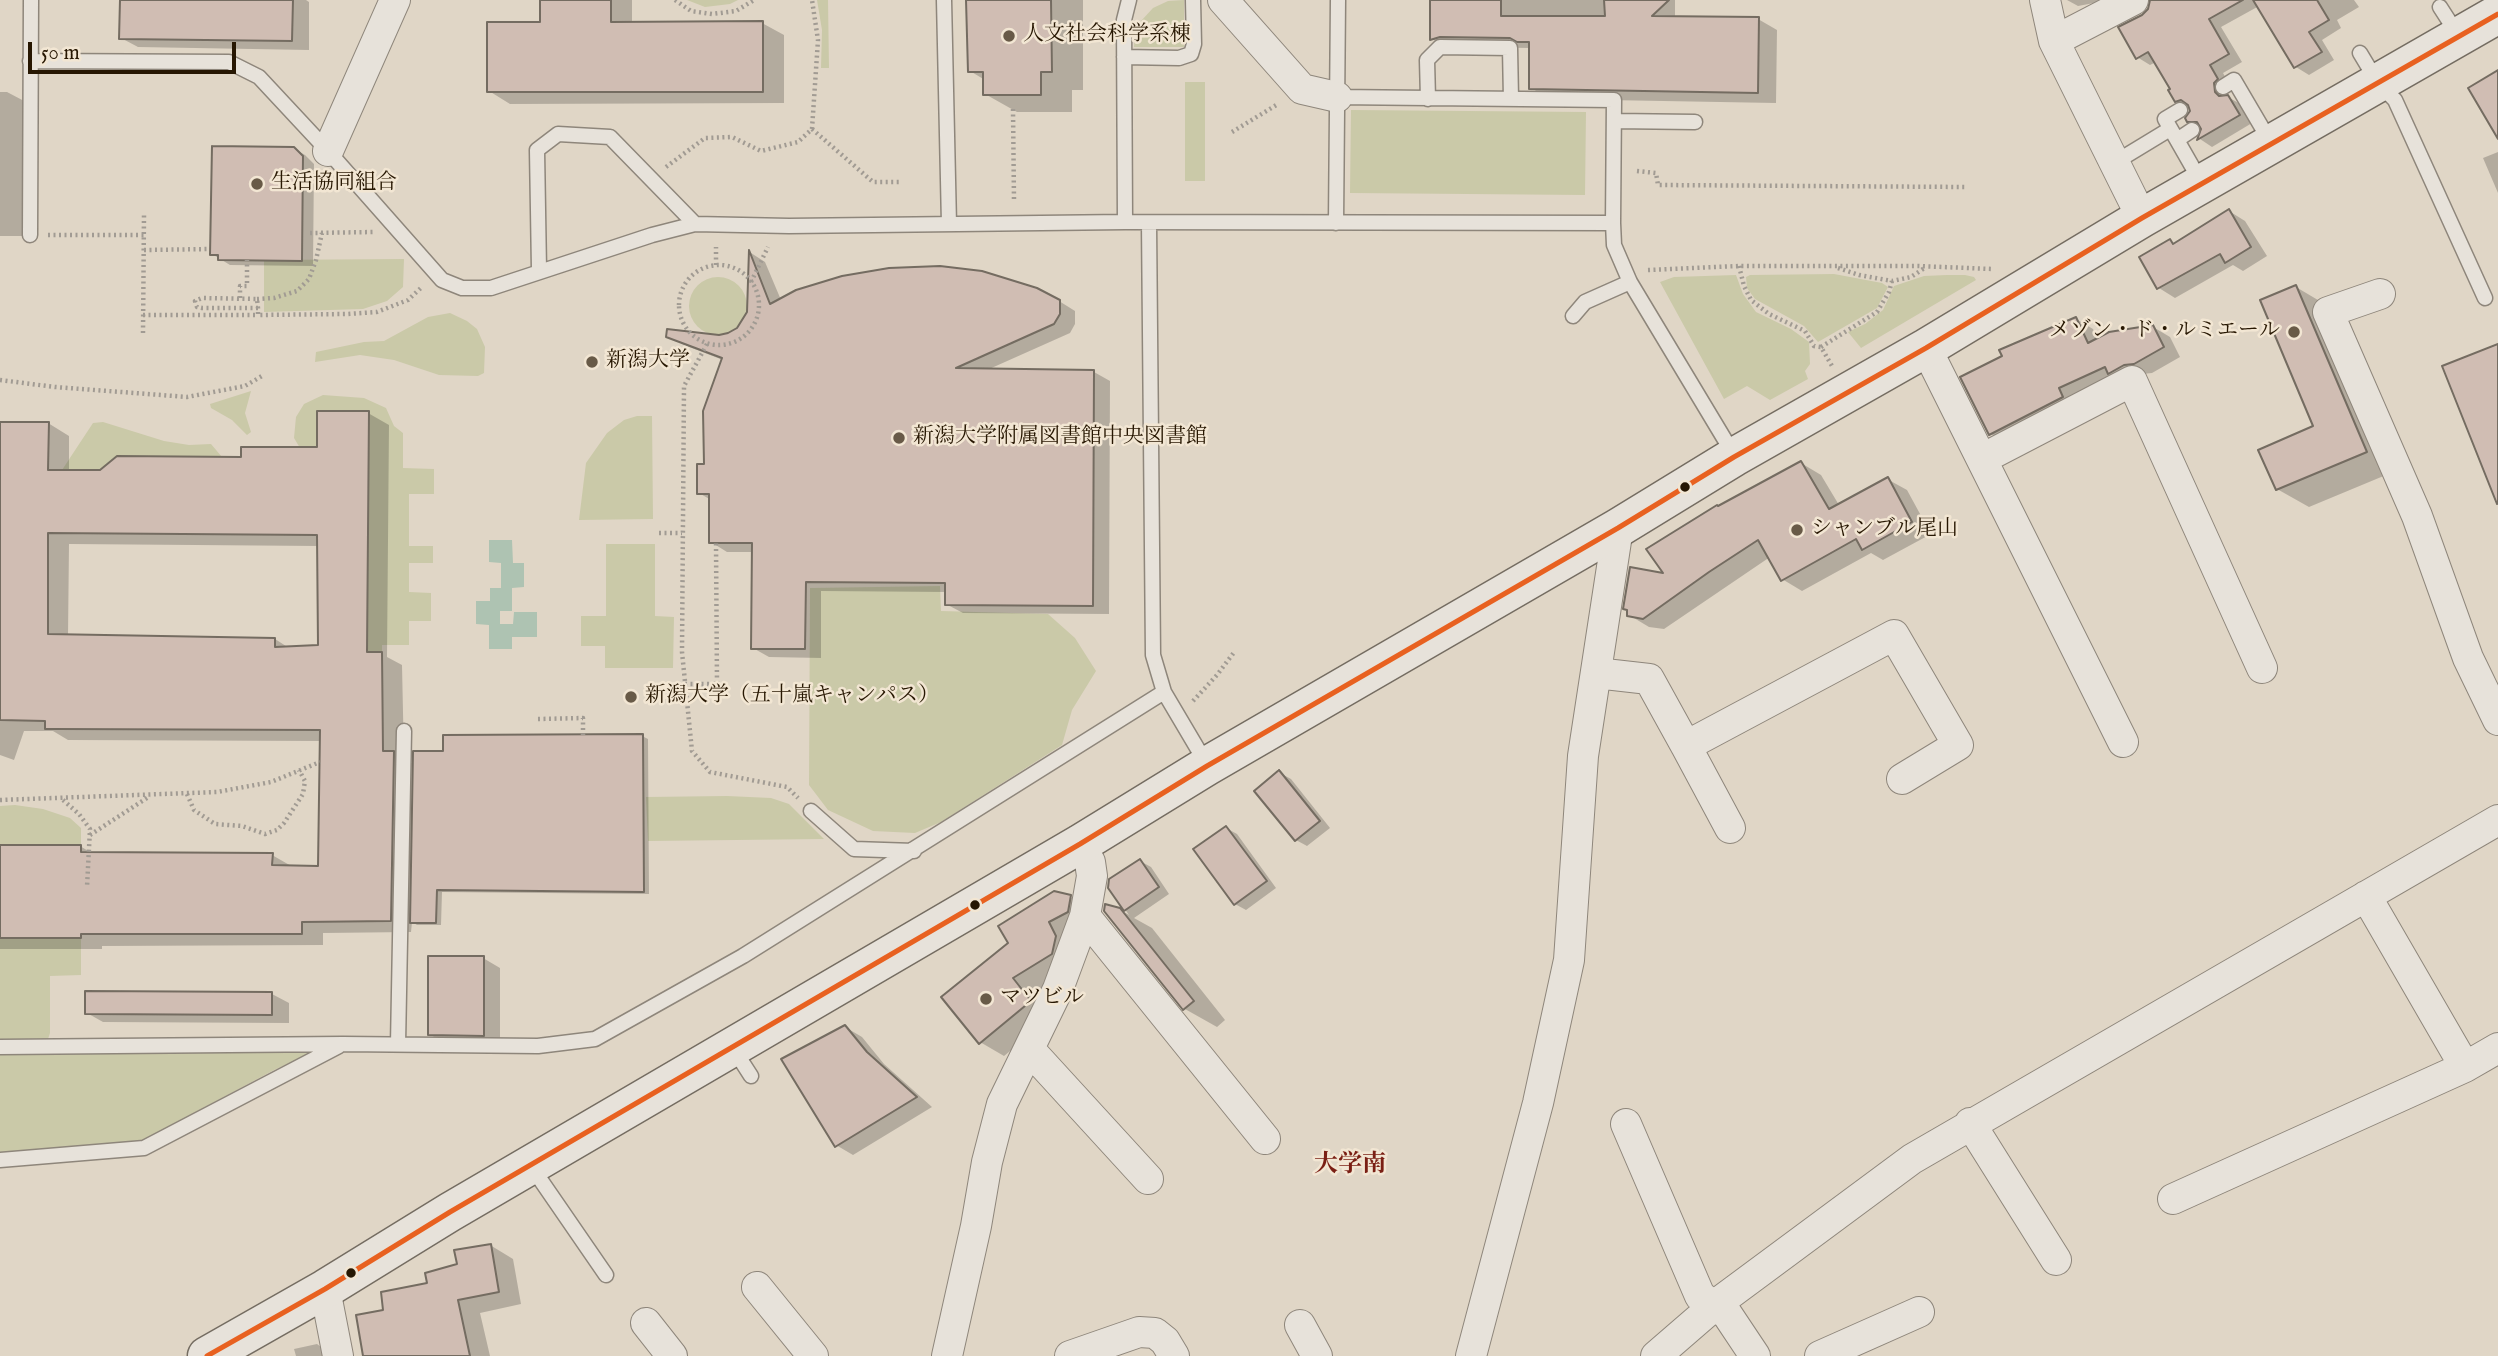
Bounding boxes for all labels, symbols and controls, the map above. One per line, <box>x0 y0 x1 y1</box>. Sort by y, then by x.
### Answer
place label: 人文社会科学系棟 <box>1023 23 1191 49</box>
scale bar <box>32 28 240 72</box>
marker: 人文社会科学系棟 <box>1001 28 1017 44</box>
text: 50 m <box>41 40 80 67</box>
place label: 生活協同組合 <box>271 171 397 197</box>
marker: 生活協同組合 <box>249 176 265 192</box>
place label: メゾン・ド・ルミエール <box>2049 319 2280 345</box>
marker: メゾン・ド・ルミエール <box>2286 324 2302 340</box>
place label: 新潟大学 <box>606 349 690 375</box>
marker: 新潟大学 <box>584 354 600 370</box>
place label: 新潟大学附属図書館中央図書館 <box>913 425 1207 451</box>
marker: 新潟大学附属図書館中央図書館 <box>891 430 907 446</box>
unlabelled marker <box>1678 480 1692 494</box>
place label: シャンブル尾山 <box>1811 517 1958 543</box>
marker: シャンブル尾山 <box>1789 522 1805 538</box>
place label: 新潟大学（五十嵐キャンパス） <box>645 684 939 710</box>
marker: 新潟大学（五十嵐キャンパス） <box>623 689 639 705</box>
unlabelled marker <box>968 898 982 912</box>
place label: マツビル <box>1000 986 1084 1012</box>
marker: マツビル <box>978 991 994 1007</box>
district label: 大学南 <box>1314 1152 1386 1180</box>
unlabelled marker <box>344 1266 358 1280</box>

